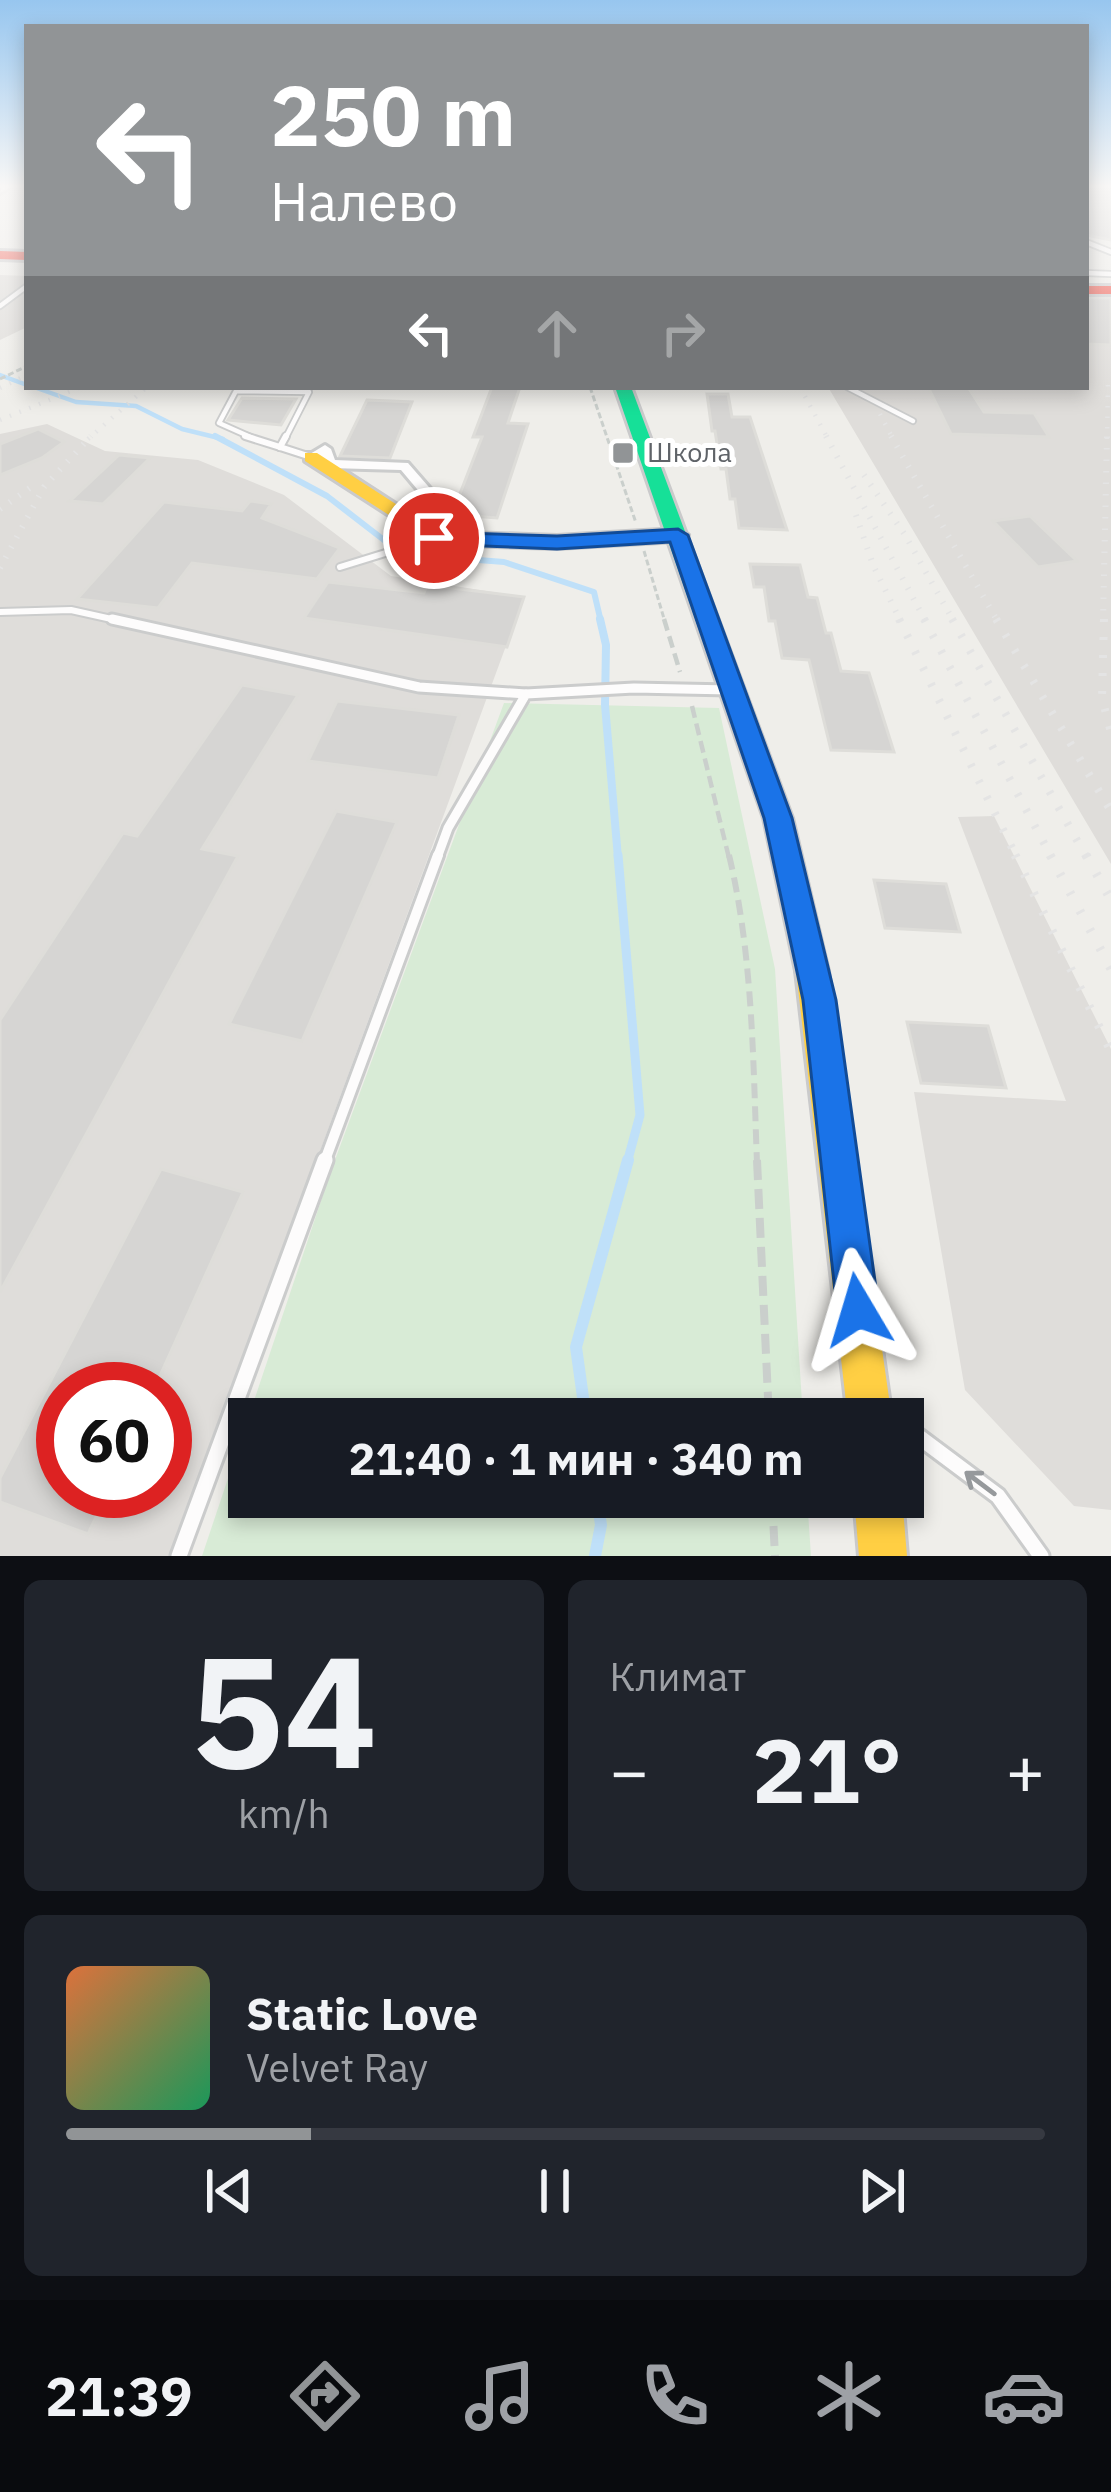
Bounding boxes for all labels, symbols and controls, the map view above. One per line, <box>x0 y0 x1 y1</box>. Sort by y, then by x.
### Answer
text: 250 m <box>270 60 516 169</box>
icon: left <box>72 72 228 228</box>
text: Налево <box>270 166 458 236</box>
icon: left <box>398 300 464 366</box>
icon: ahead <box>524 300 590 366</box>
icon: right <box>650 300 716 366</box>
place label: Школа <box>647 434 732 469</box>
marker: Школа <box>610 440 636 466</box>
pin <box>383 487 485 589</box>
icon: arrive <box>401 505 467 571</box>
position arrow <box>795 1247 921 1373</box>
speed limit sign: 60 <box>36 1362 192 1518</box>
text: 21:40 · 1 мин · 340 m <box>349 1429 803 1487</box>
one-way arrow <box>964 1470 997 1496</box>
text: 54 <box>190 1608 377 1811</box>
text: Климат <box>610 1651 746 1702</box>
text: 21° <box>752 1711 902 1828</box>
text: − <box>610 1727 649 1813</box>
text: + <box>1005 1727 1045 1813</box>
text: km/h <box>238 1788 330 1839</box>
text: Static Love <box>246 1984 478 2042</box>
text: Velvet Ray <box>246 2042 428 2093</box>
icon: previous <box>196 2158 262 2224</box>
icon: pause <box>522 2158 588 2224</box>
icon: next <box>849 2158 915 2224</box>
icon: directions <box>283 2354 367 2438</box>
icon: music <box>458 2354 542 2438</box>
icon: phone <box>633 2354 717 2438</box>
icon: climate <box>807 2354 891 2438</box>
icon: car <box>982 2354 1066 2438</box>
text: 21:39 <box>45 2361 193 2431</box>

